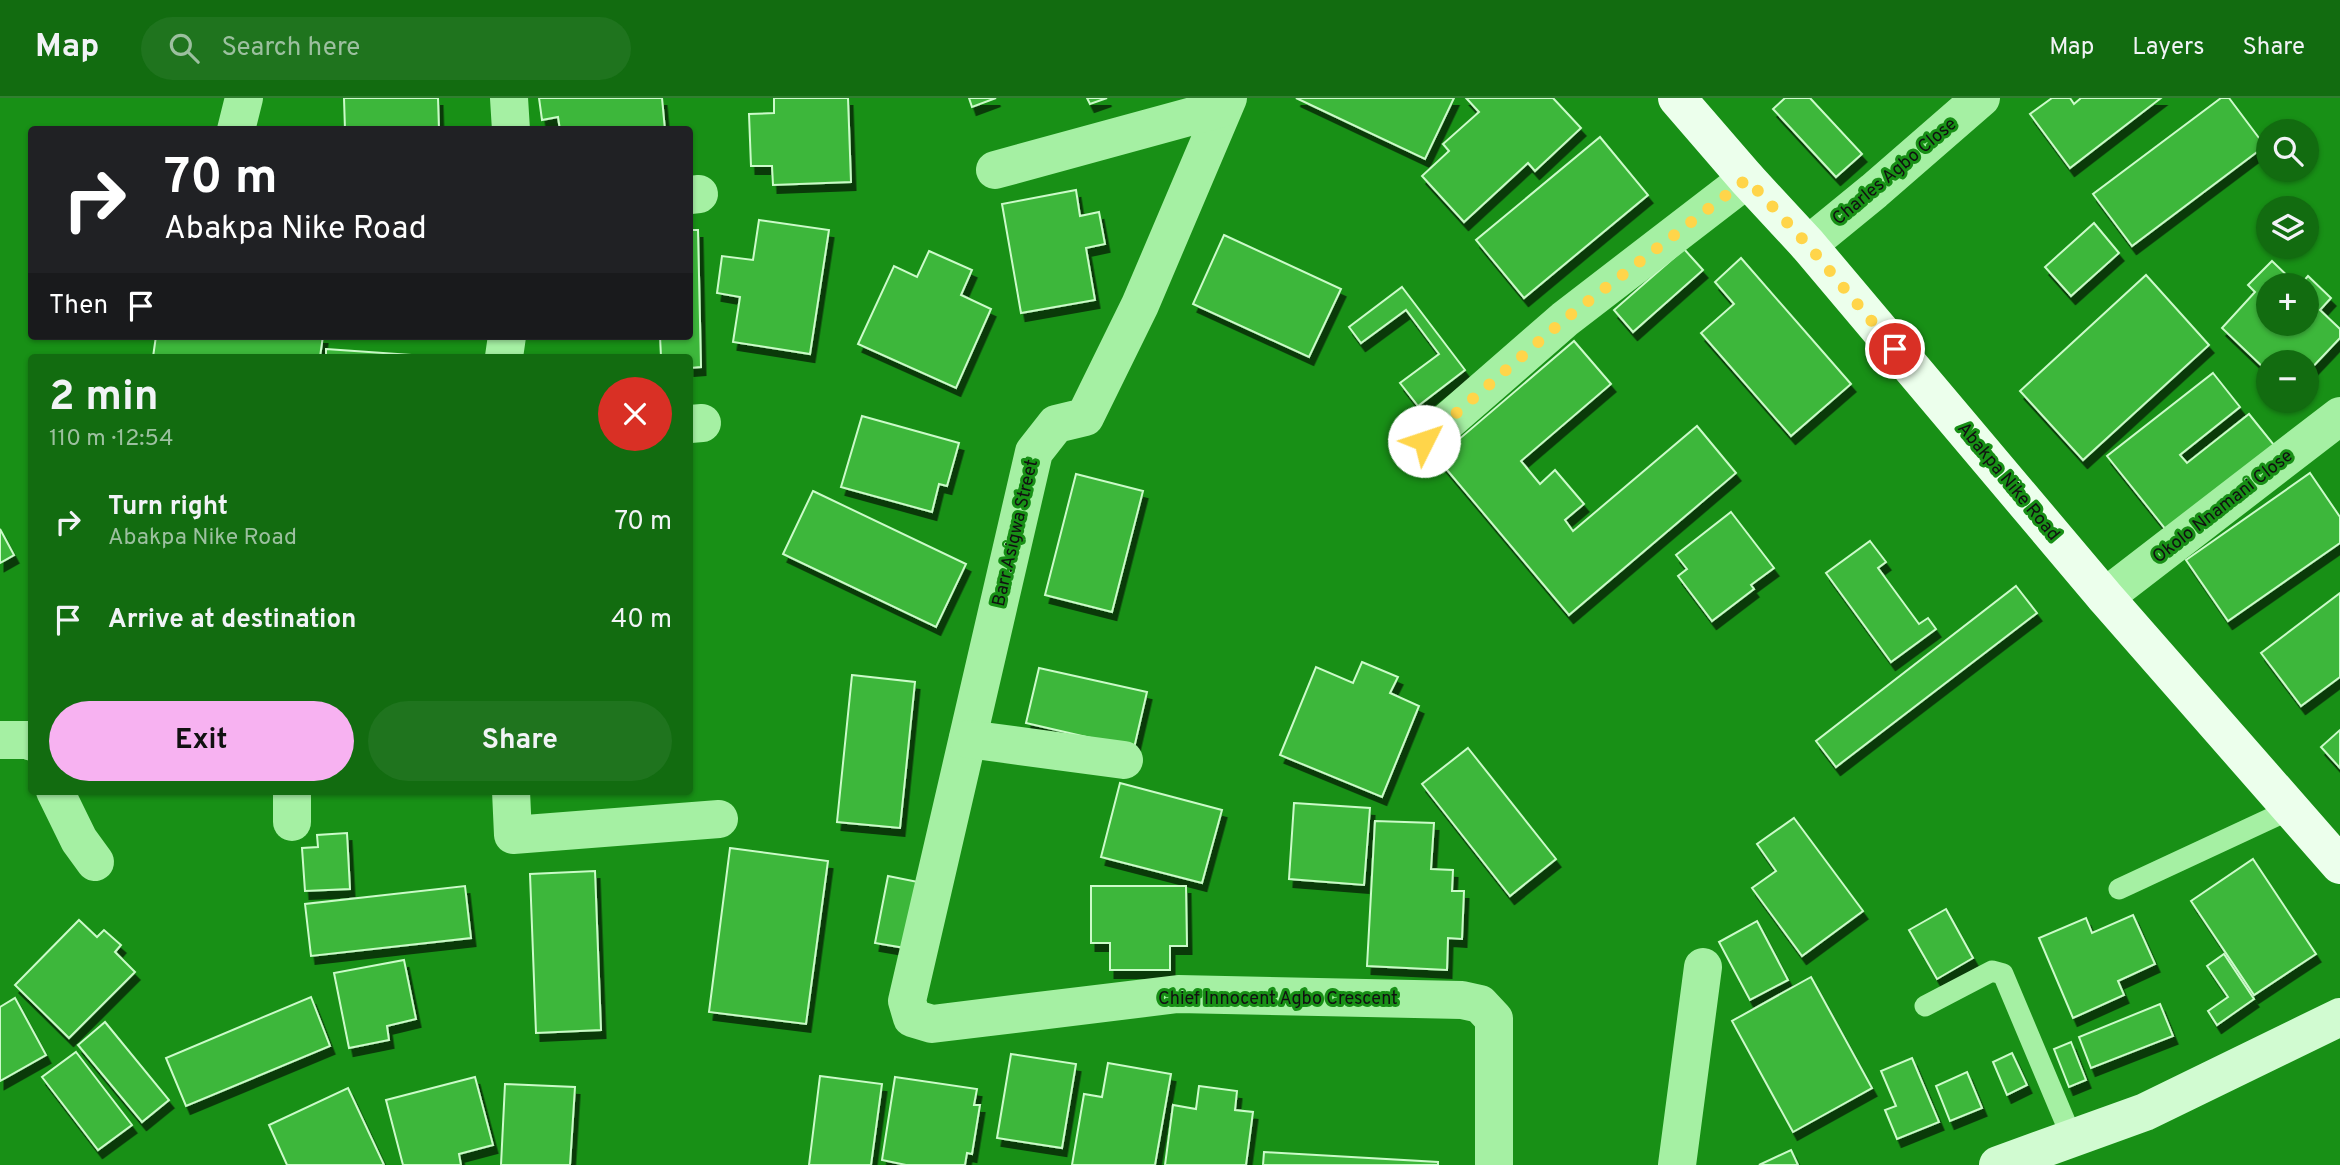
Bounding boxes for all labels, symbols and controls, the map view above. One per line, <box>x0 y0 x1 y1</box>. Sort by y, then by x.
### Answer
search box <box>141 17 631 80</box>
text: Map <box>35 27 99 69</box>
icon: search <box>165 29 203 67</box>
text: Search here <box>221 32 360 65</box>
text: Map <box>2049 33 2094 63</box>
text: Layers <box>2132 33 2204 63</box>
text: Share <box>2242 33 2305 63</box>
street label: Charles Agbo Close <box>1828 113 1962 231</box>
map controls <box>2256 119 2319 413</box>
button: search <box>2256 119 2319 182</box>
text: 70 m <box>164 149 278 211</box>
icon: right <box>49 154 140 245</box>
button: layers <box>2256 196 2319 259</box>
text: Abakpa Nike Road <box>164 210 427 250</box>
button: + <box>2256 273 2319 336</box>
icon: arrive <box>122 287 160 325</box>
text: Then <box>49 290 108 323</box>
pin <box>1865 319 1925 379</box>
icon: arrive <box>1876 330 1914 368</box>
button: − <box>2256 350 2319 413</box>
text: 2 min <box>49 372 159 425</box>
button: close <box>598 377 672 451</box>
position arrow <box>1387 404 1461 478</box>
street label: Abakpa Nike Road <box>1952 418 2064 546</box>
text: 110 m · 12:54 <box>49 425 173 454</box>
street label: Okolo Nnamani Close <box>2148 445 2298 569</box>
street label: Barr.Asigwa Street <box>988 457 1044 609</box>
text: Turn right <box>108 491 228 524</box>
icon: right <box>49 503 87 541</box>
text: 70 m <box>614 506 672 539</box>
text: Abakpa Nike Road <box>108 524 297 553</box>
icon: arrive <box>49 601 87 639</box>
text: Arrive at destination <box>108 604 356 637</box>
text: 40 m <box>611 604 672 637</box>
button: Exit <box>49 701 354 781</box>
button: Share <box>368 701 672 781</box>
street label: Chief Innocent Agbo Crescent <box>1158 988 1398 1011</box>

